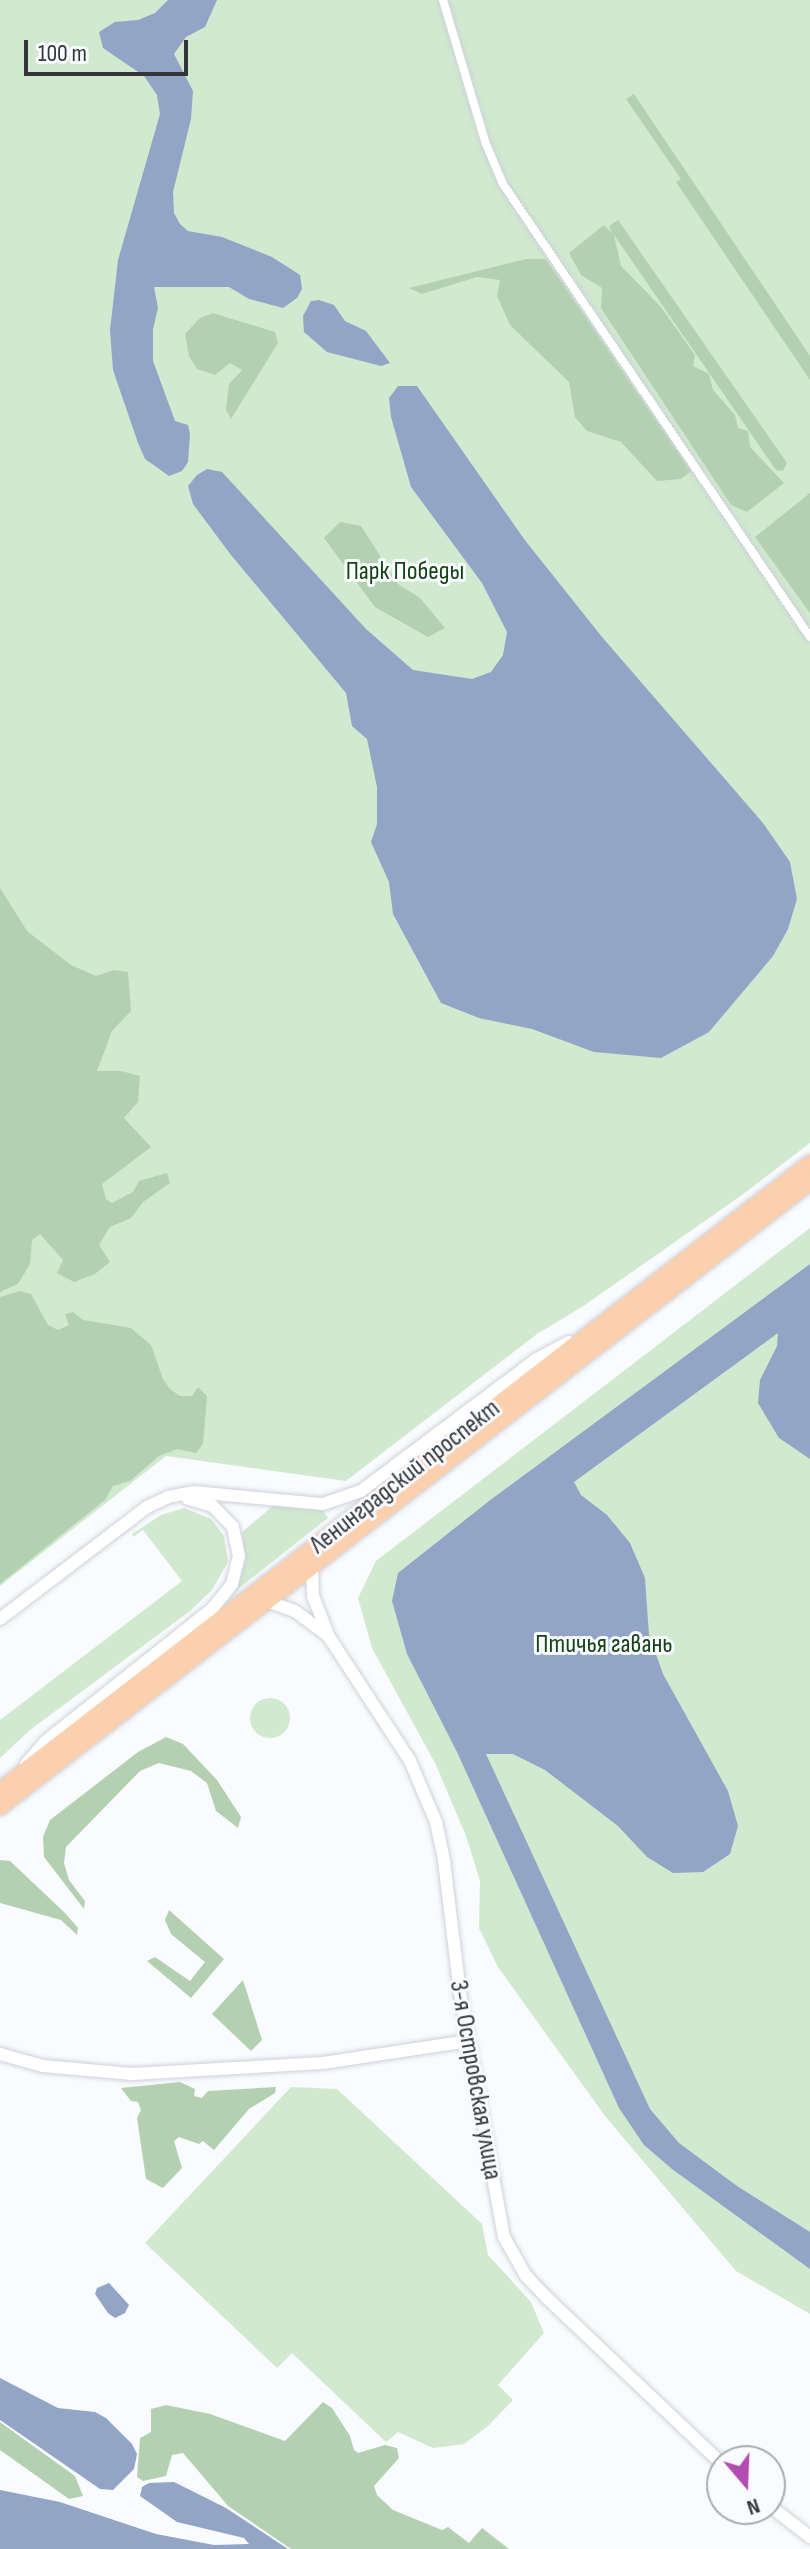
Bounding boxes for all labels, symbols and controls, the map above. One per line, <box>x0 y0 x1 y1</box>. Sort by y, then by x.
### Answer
scale bar <box>28 24 192 74</box>
text: 100 m <box>38 39 87 68</box>
park label: Парк Победы <box>346 556 464 588</box>
street label: Ленинградский проспект <box>304 1393 506 1561</box>
park label: Птичья гавань <box>535 1629 673 1661</box>
street label: 3-я Островская улица <box>442 1978 508 2182</box>
north arrow <box>706 2445 786 2525</box>
text: N <box>743 2492 763 2521</box>

